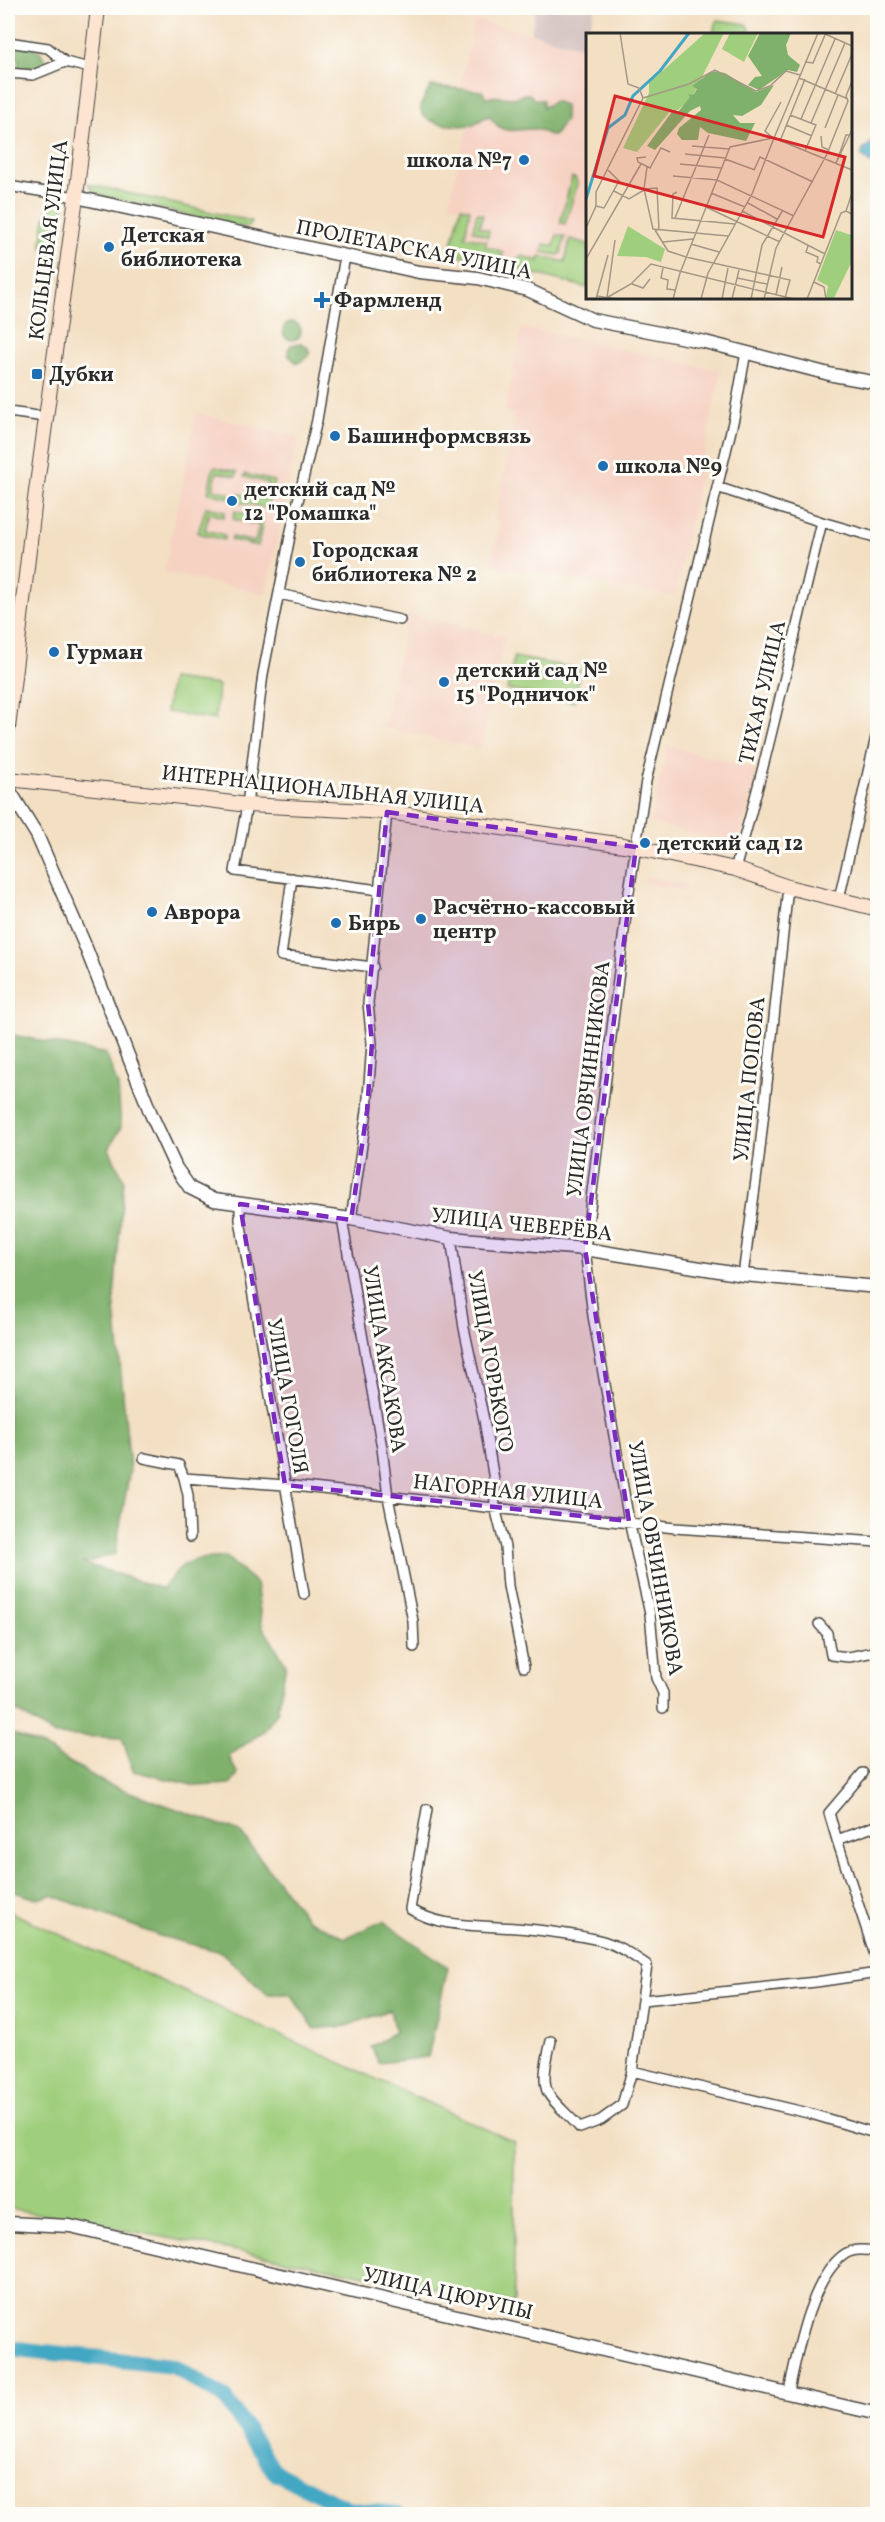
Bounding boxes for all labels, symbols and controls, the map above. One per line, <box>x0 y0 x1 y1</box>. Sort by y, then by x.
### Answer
inset map <box>586 33 852 298</box>
street label: КОЛЬЦЕВАЯ УЛИЦА <box>23 138 76 342</box>
place label: школа №7 <box>407 147 512 176</box>
marker: школа №7 <box>517 153 531 167</box>
street label: ПРОЛЕТАРСКАЯ УЛИЦА <box>293 213 534 288</box>
place label: Детская библиотека <box>121 222 242 275</box>
marker: Детская библиотека <box>102 240 116 254</box>
place label: Фармленд <box>334 287 442 316</box>
marker: Фармленд <box>315 293 329 307</box>
place label: Дубки <box>49 361 114 390</box>
marker: Дубки <box>30 367 44 381</box>
place label: Башинформсвязь <box>347 423 531 452</box>
marker: Башинформсвязь <box>328 429 342 443</box>
place label: школа №9 <box>615 453 722 482</box>
marker: школа №9 <box>596 459 610 473</box>
place label: детский сад № 12 "Ромашка" <box>244 476 396 529</box>
marker: детский сад № 12 "Ромашка" <box>225 494 239 508</box>
place label: Городская библиотека № 2 <box>312 537 477 590</box>
marker: Городская библиотека № 2 <box>293 555 307 569</box>
street label: ТИХАЯ УЛИЦА <box>733 617 794 767</box>
place label: Гурман <box>66 639 143 668</box>
marker: Гурман <box>47 645 61 659</box>
place label: детский сад № 15 "Родничок" <box>456 657 608 710</box>
marker: детский сад № 15 "Родничок" <box>437 675 451 689</box>
street label: ИНТЕРНАЦИОНАЛЬНАЯ УЛИЦА <box>160 759 486 822</box>
place label: детский сад 12 <box>657 830 803 859</box>
marker: детский сад 12 <box>638 836 652 850</box>
place label: Расчётно-кассовый центр <box>433 894 635 947</box>
place label: Аврора <box>164 899 241 928</box>
marker: Аврора <box>145 905 159 919</box>
place label: Бирь <box>348 910 401 939</box>
marker: Расчётно-кассовый центр <box>414 912 428 926</box>
marker: Бирь <box>329 916 343 930</box>
street label: УЛИЦА ОВЧИННИКОВА <box>561 959 618 1199</box>
street label: УЛИЦА ПОПОВА <box>727 995 774 1163</box>
street label: УЛИЦА ЧЕВЕРЁВА <box>430 1202 614 1249</box>
street label: УЛИЦА АКСАКОВА <box>354 1263 413 1455</box>
street label: УЛИЦА ГОРЬКОГО <box>459 1268 520 1455</box>
street label: УЛИЦА ГОГОЛЯ <box>259 1316 315 1477</box>
street label: УЛИЦА ОВЧИННИКОВА <box>620 1438 690 1678</box>
street label: НАГОРНАЯ УЛИЦА <box>411 1468 604 1517</box>
street label: УЛИЦА ЦЮРУПЫ <box>360 2261 536 2328</box>

